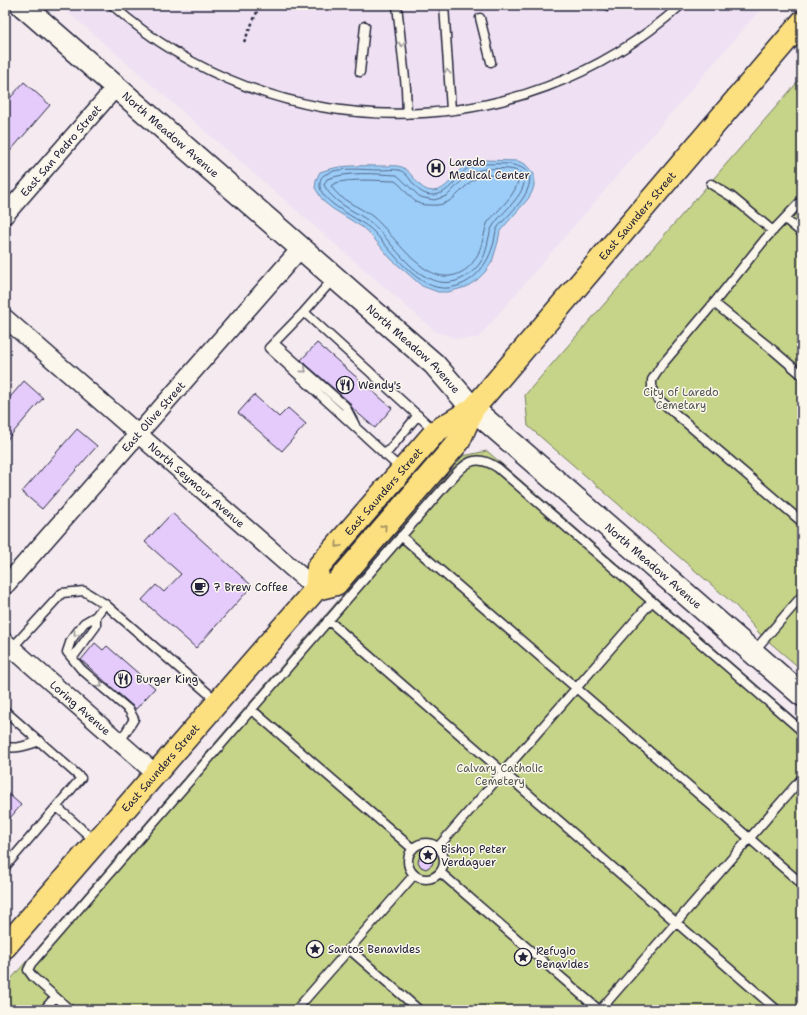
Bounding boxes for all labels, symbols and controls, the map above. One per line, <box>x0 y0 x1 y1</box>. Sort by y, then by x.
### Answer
one-way arrow <box>397 41 406 47</box>
one-way arrow <box>443 69 452 75</box>
street label: North Meadow Avenue <box>119 88 222 181</box>
street label: East San Pedro Street <box>17 102 105 200</box>
place label: Laredo Medical Center <box>449 155 530 183</box>
hospital icon: Laredo Medical Center <box>426 158 446 178</box>
street label: East Saunders Street <box>596 168 680 264</box>
street label: North Meadow Avenue <box>363 301 463 397</box>
one-way arrow <box>299 365 307 372</box>
restaurant icon: Wendy's <box>335 375 355 395</box>
street label: East Olive Street <box>118 378 189 456</box>
place label: Wendy's <box>358 378 401 393</box>
park label: City of Laredo Cemetary <box>643 385 719 413</box>
street label: North Seymour Avenue <box>145 439 248 531</box>
street label: East Saunders Street <box>341 444 426 539</box>
street label: North Meadow Avenue <box>601 520 705 612</box>
one-way arrow <box>380 525 387 532</box>
one-way arrow <box>335 540 342 547</box>
cafe icon: 7 Brew Coffee <box>190 577 210 597</box>
place label: 7 Brew Coffee <box>213 580 288 595</box>
one-way arrow <box>73 630 80 637</box>
restaurant icon: Burger King <box>113 669 133 689</box>
place label: Burger King <box>136 672 199 687</box>
street label: Loring Avenue <box>46 677 114 739</box>
one-way arrow <box>95 681 102 688</box>
street label: East Saunders Street <box>118 721 203 816</box>
park label: Calvary Catholic Cemetery <box>457 761 544 789</box>
place label: Bishop Peter Verdaguer <box>441 842 507 870</box>
place icon: Bishop Peter Verdaguer <box>418 845 438 865</box>
place icon: Santos Benavides <box>305 939 325 959</box>
place label: Santos Benavides <box>328 942 421 957</box>
place label: Refugio Benavides <box>536 944 589 972</box>
place icon: Refugio Benavides <box>513 947 533 967</box>

